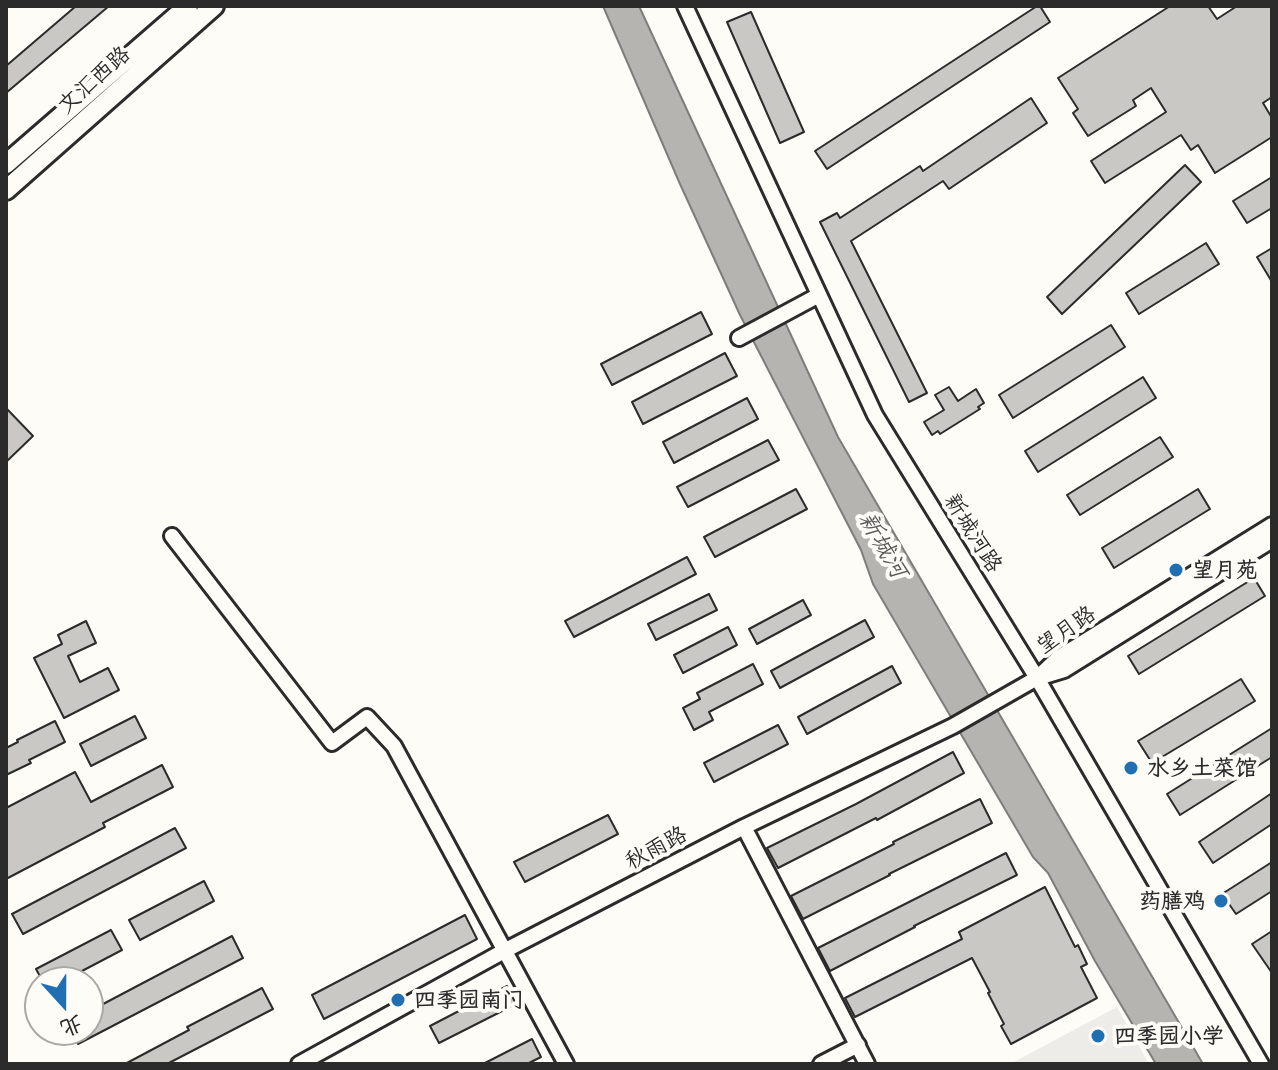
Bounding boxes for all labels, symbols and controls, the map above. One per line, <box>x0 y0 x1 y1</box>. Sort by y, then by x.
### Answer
street label: 文汇西路 <box>52 41 136 119</box>
street label: 新城河路 <box>938 489 1008 577</box>
water label: 新城河 <box>853 507 913 583</box>
place label: 望月苑 <box>1192 557 1258 583</box>
marker: 望月苑 <box>1167 561 1185 579</box>
street label: 望月路 <box>1031 600 1101 660</box>
place label: 水乡土菜馆 <box>1147 755 1257 781</box>
marker: 水乡土菜馆 <box>1122 759 1140 777</box>
street label: 秋雨路 <box>621 821 691 875</box>
place label: 药膳鸡 <box>1139 888 1205 914</box>
marker: 药膳鸡 <box>1212 892 1230 910</box>
north arrow <box>24 966 104 1046</box>
place label: 四季园南门 <box>414 987 524 1013</box>
marker: 四季园南门 <box>389 991 407 1009</box>
text: 北 <box>57 1010 88 1044</box>
place label: 四季园小学 <box>1114 1023 1224 1049</box>
marker: 四季园小学 <box>1089 1027 1107 1045</box>

